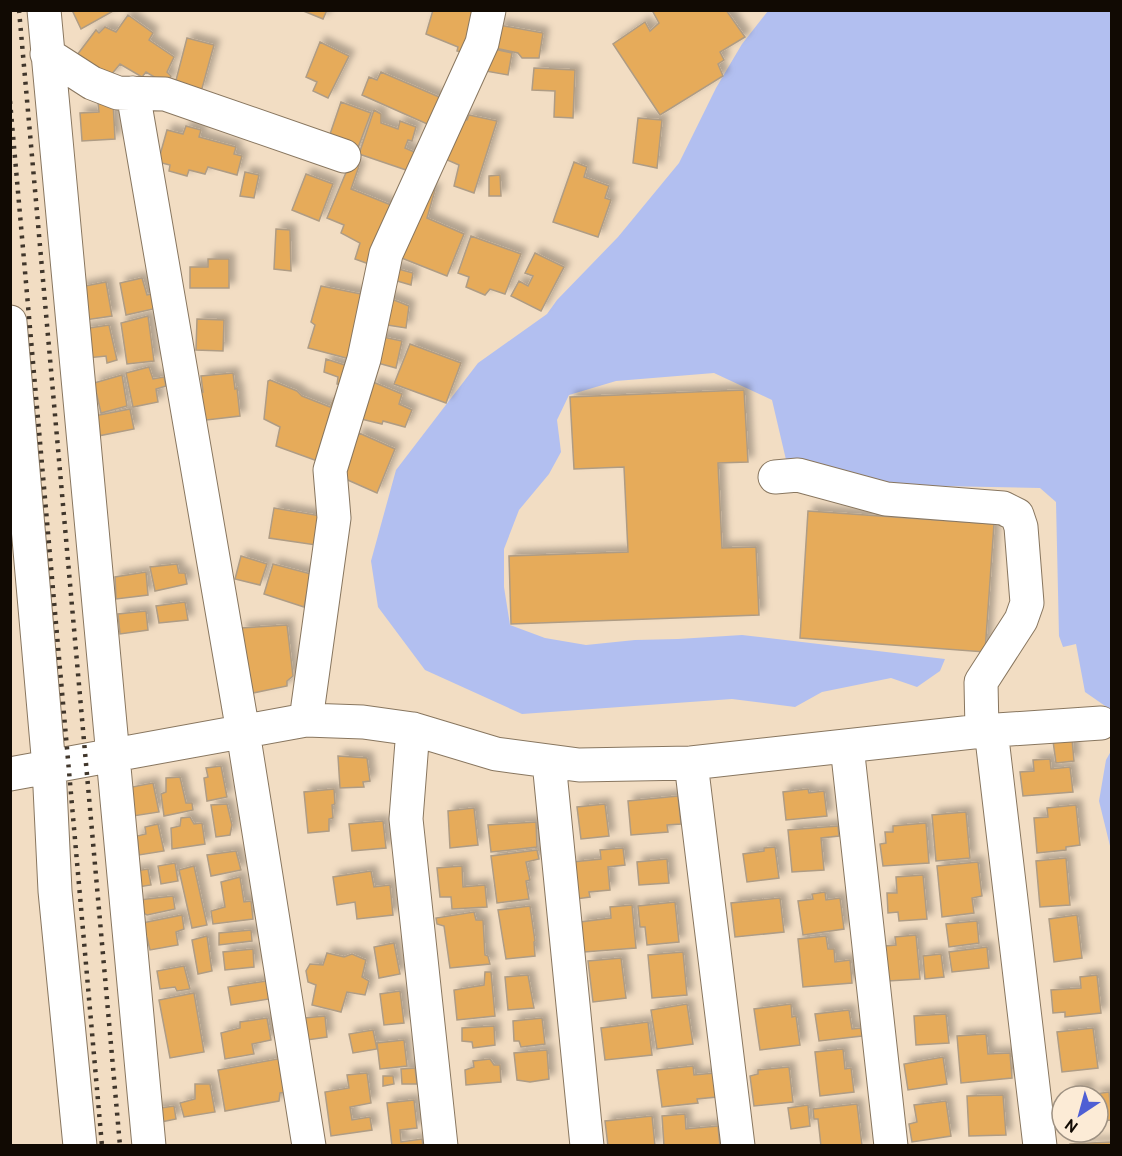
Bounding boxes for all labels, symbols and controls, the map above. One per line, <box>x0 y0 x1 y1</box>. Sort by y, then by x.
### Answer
north arrow <box>1050 1084 1110 1144</box>
text: N <box>1062 1113 1083 1136</box>

